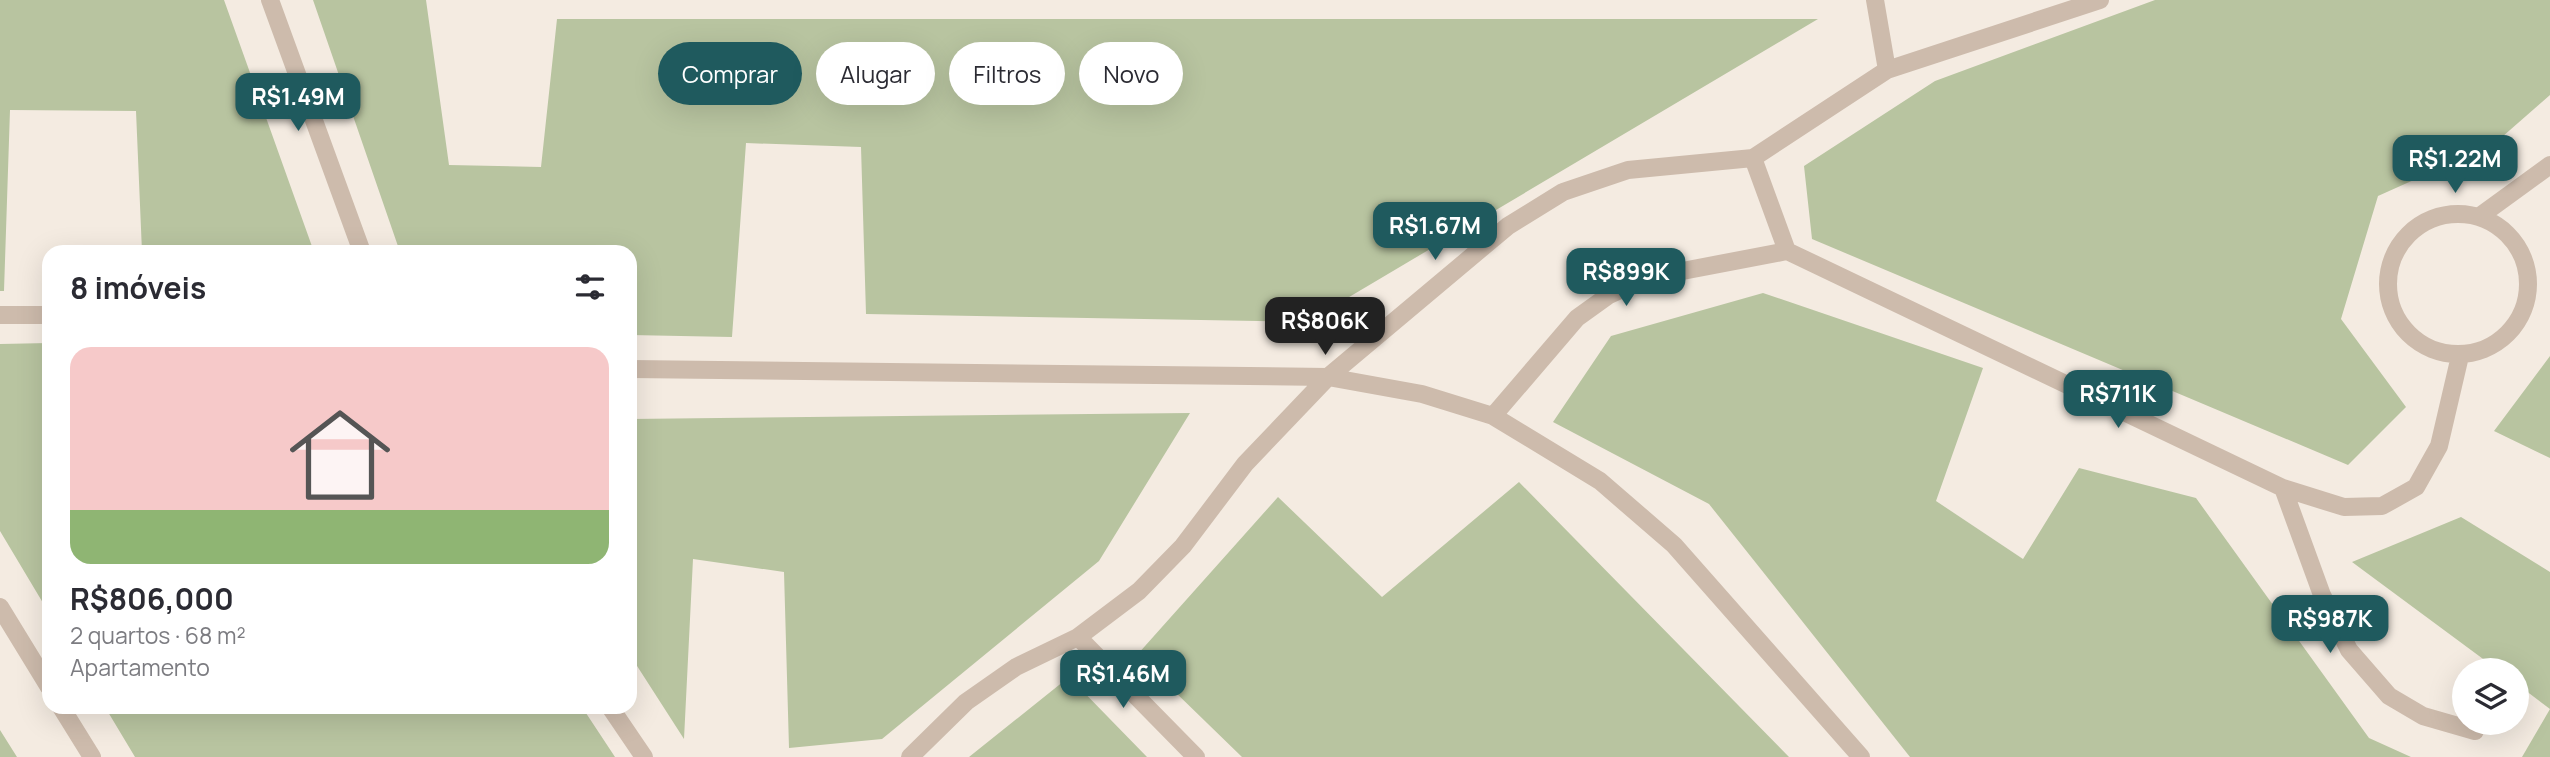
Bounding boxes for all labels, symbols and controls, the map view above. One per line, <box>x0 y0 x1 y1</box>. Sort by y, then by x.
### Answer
chip: Comprar <box>658 42 802 105</box>
chip: Alugar <box>816 42 935 105</box>
chip: Filtros <box>949 42 1065 105</box>
chip: Novo <box>1079 42 1183 105</box>
pin: R$1.49M <box>233 74 363 133</box>
text: R$1.49M <box>251 80 345 112</box>
pin: R$1.22M <box>2390 136 2520 195</box>
text: R$1.22M <box>2409 142 2501 174</box>
pin: R$1.67M <box>1370 202 1500 262</box>
text: R$1.67M <box>1389 209 1481 241</box>
pin: R$899K <box>1569 248 1683 308</box>
text: R$899K <box>1582 255 1670 287</box>
text: 8 imóveis <box>70 267 206 308</box>
icon: filters <box>571 268 609 306</box>
pin: R$806K <box>1268 298 1382 357</box>
text: R$806K <box>1281 304 1369 336</box>
pin: R$711K <box>2061 370 2175 430</box>
text: R$711K <box>2080 377 2156 409</box>
icon: home <box>277 392 403 518</box>
text: R$806,000 <box>70 578 234 619</box>
pin: R$987K <box>2273 596 2387 655</box>
text: R$987K <box>2287 602 2373 634</box>
text: 2 quartos · 68 m² <box>70 619 246 651</box>
pin: R$1.46M <box>1058 650 1188 710</box>
text: Apartamento <box>70 651 210 683</box>
text: R$1.46M <box>1076 657 1170 689</box>
map controls <box>2452 658 2529 735</box>
button: layers <box>2452 658 2529 735</box>

